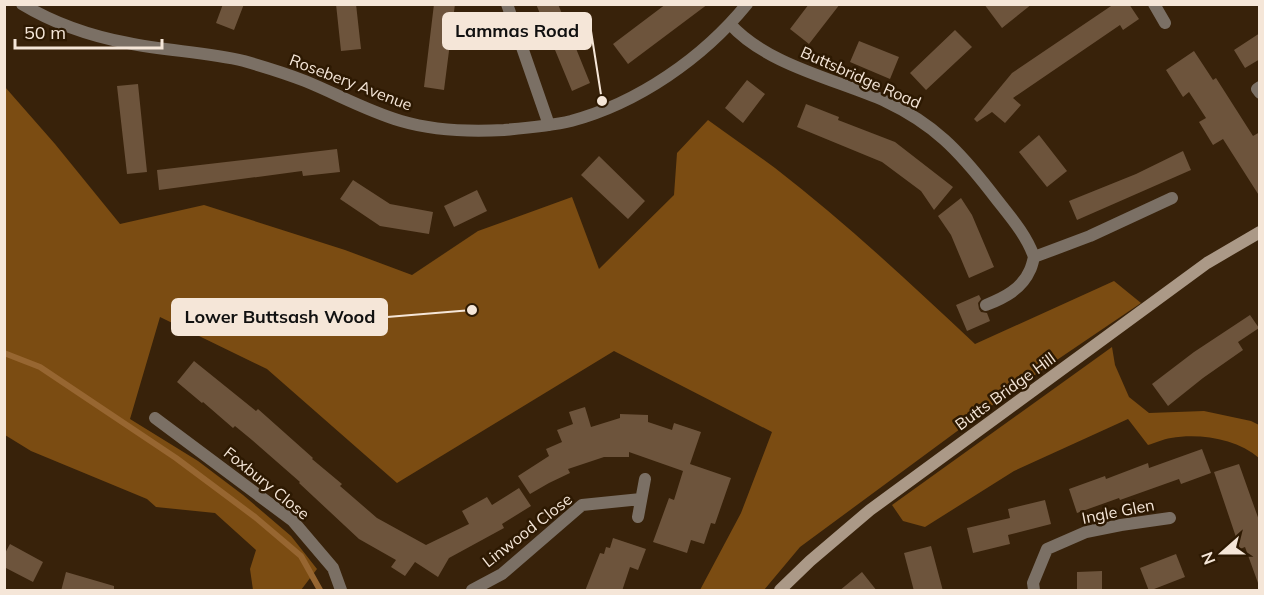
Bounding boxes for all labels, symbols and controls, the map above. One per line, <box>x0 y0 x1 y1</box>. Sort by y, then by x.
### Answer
scale bar <box>15 12 162 50</box>
callout: Lammas Road <box>443 13 591 49</box>
text: Lammas Road <box>455 19 579 42</box>
text: 50 m <box>24 21 66 44</box>
street label: Buttsbridge Road <box>798 42 924 112</box>
street label: Rosebery Avenue <box>287 49 415 115</box>
callout: Lower Buttsash Wood <box>172 299 387 335</box>
text: Lower Buttsash Wood <box>185 305 375 328</box>
street label: Butts Bridge Hill <box>951 348 1059 434</box>
street label: Foxbury Close <box>220 442 314 524</box>
street label: Linwood Close <box>478 489 576 571</box>
street label: Ingle Glen <box>1080 494 1156 528</box>
north arrow <box>1192 523 1252 583</box>
text: N <box>1196 549 1219 568</box>

